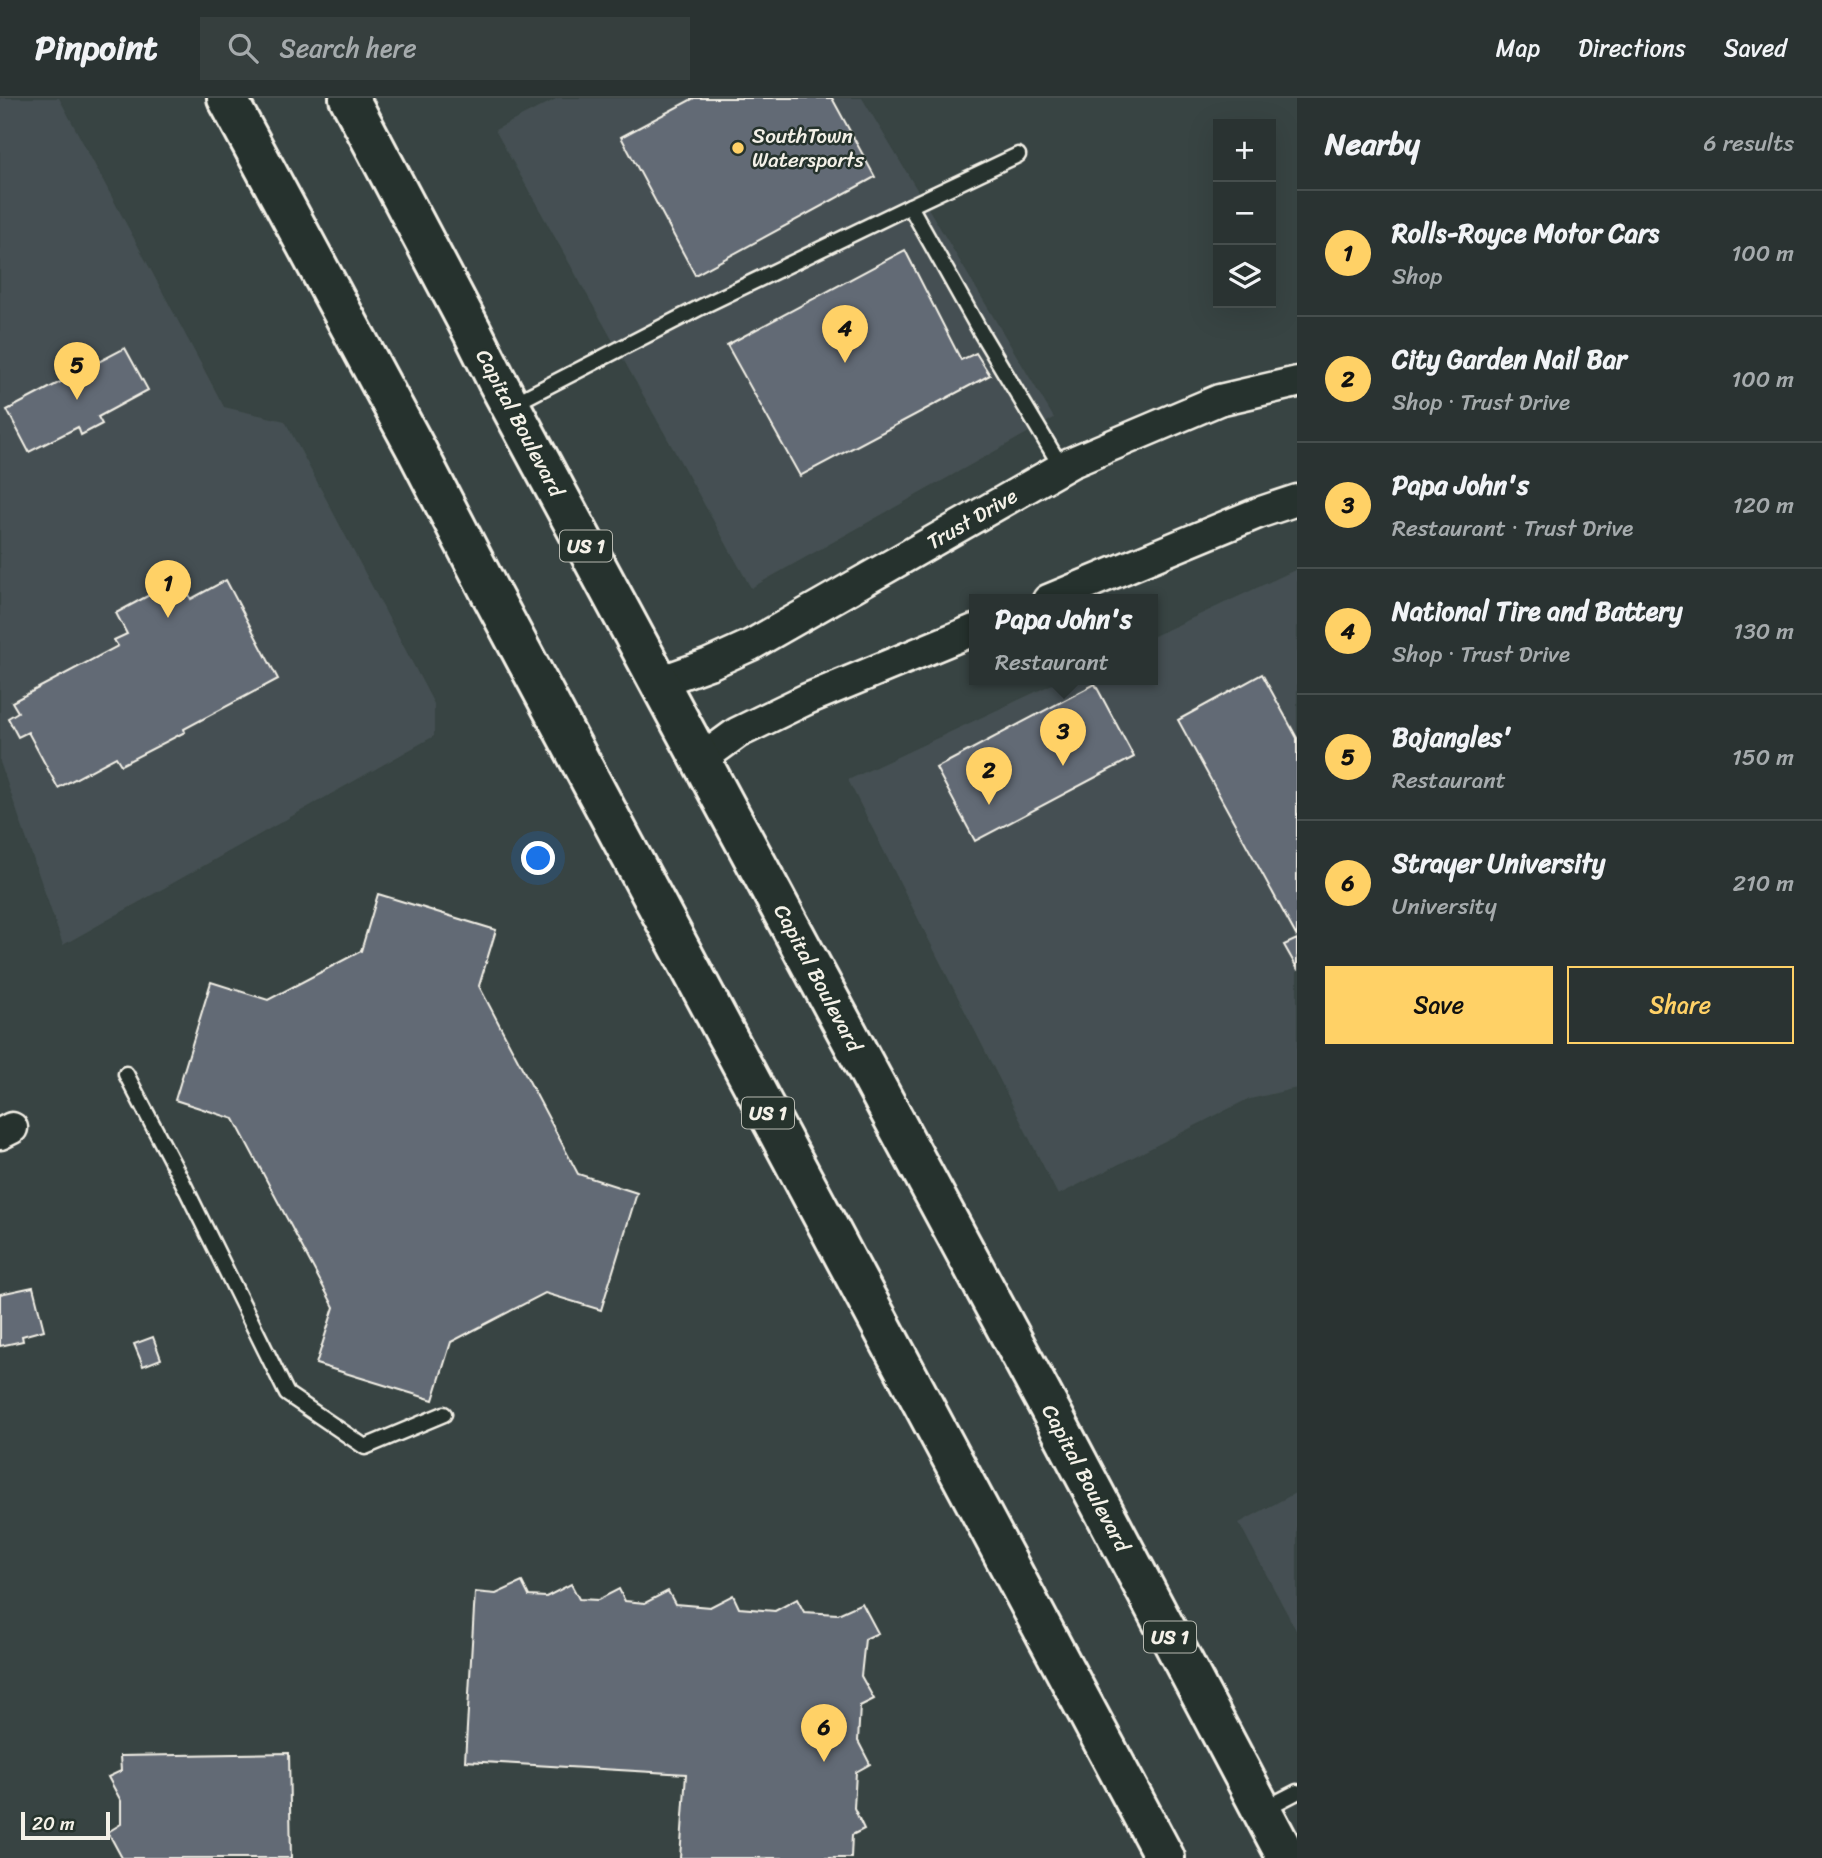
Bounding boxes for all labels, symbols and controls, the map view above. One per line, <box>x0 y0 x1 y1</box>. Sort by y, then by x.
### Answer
search box <box>200 17 690 80</box>
text: Pinpoint <box>35 19 158 77</box>
text: Search here <box>280 25 417 71</box>
text: Map <box>1496 27 1540 69</box>
text: Directions <box>1578 27 1686 69</box>
text: Saved <box>1724 27 1787 69</box>
icon: search <box>224 29 262 67</box>
place label: SouthTown Watersports <box>752 117 864 179</box>
text: Nearby <box>1325 117 1420 171</box>
map controls <box>1213 119 1276 308</box>
button: + <box>1213 119 1276 182</box>
text: 6 results <box>1704 123 1794 164</box>
marker: SouthTown Watersports <box>730 140 746 156</box>
button: − <box>1213 182 1276 245</box>
text: Rolls-Royce Motor Cars <box>1392 210 1659 256</box>
text: 1 <box>1343 233 1353 274</box>
text: 100 m <box>1731 233 1794 274</box>
button: layers <box>1213 245 1276 308</box>
text: Shop <box>1392 256 1442 297</box>
pin: 4 <box>822 305 868 363</box>
text: City Garden Nail Bar <box>1392 336 1627 382</box>
pin: 5 <box>54 342 100 400</box>
street label: Capital Boulevard <box>465 342 576 506</box>
text: 2 <box>1341 359 1355 400</box>
text: 100 m <box>1731 359 1794 400</box>
text: Shop · Trust Drive <box>1392 382 1570 423</box>
text: Papa John's <box>1392 462 1529 508</box>
street label: Trust Drive <box>919 478 1025 560</box>
text: 3 <box>1342 485 1354 526</box>
text: 120 m <box>1733 485 1794 526</box>
text: Restaurant · Trust Drive <box>1392 508 1633 549</box>
road number: US 1 <box>560 530 612 561</box>
pin: 1 <box>145 560 191 618</box>
text: National Tire and Battery <box>1392 588 1682 634</box>
popup <box>969 594 1158 685</box>
text: Papa John's <box>995 596 1132 642</box>
text: 4 <box>1341 611 1355 652</box>
text: 130 m <box>1733 611 1794 652</box>
text: Shop · Trust Drive <box>1392 634 1570 675</box>
text: Restaurant <box>995 642 1109 683</box>
pin: 3 <box>1040 708 1086 766</box>
text: Bojangles' <box>1392 714 1512 760</box>
text: 5 <box>1341 737 1355 778</box>
text: 150 m <box>1732 737 1794 778</box>
pin: 2 <box>966 747 1012 805</box>
text: Restaurant <box>1392 760 1506 801</box>
text: Strayer University <box>1392 840 1605 886</box>
your location <box>521 841 555 875</box>
text: 6 <box>1341 863 1355 904</box>
text: 210 m <box>1733 863 1794 904</box>
text: University <box>1392 886 1497 927</box>
street label: Capital Boulevard <box>763 897 874 1061</box>
button: Save <box>1325 966 1553 1044</box>
button: Share <box>1567 966 1794 1044</box>
road number: US 1 <box>742 1098 794 1128</box>
street label: Capital Boulevard <box>1031 1397 1142 1561</box>
road number: US 1 <box>1144 1622 1196 1652</box>
pin: 6 <box>801 1704 847 1762</box>
text: 20 m <box>32 1807 75 1840</box>
scale bar <box>21 1809 110 1841</box>

